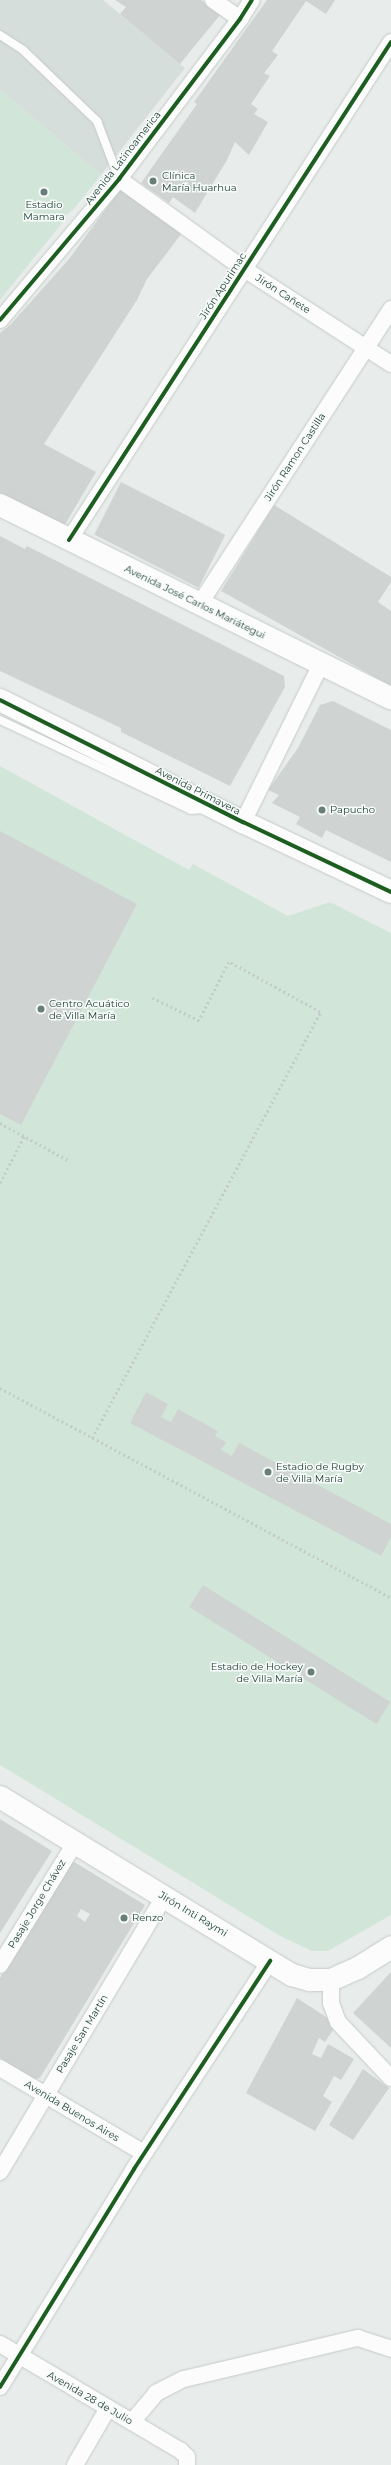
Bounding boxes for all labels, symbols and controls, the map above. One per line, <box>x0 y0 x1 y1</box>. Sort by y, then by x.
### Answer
street label: Avenida Latinoamerica <box>83 109 163 207</box>
place label: Clínica María Huarhua <box>162 169 237 192</box>
marker: Clínica María Huarhua <box>147 175 159 187</box>
marker: Estadio Mamara <box>39 187 49 197</box>
place label: Estadio Mamara <box>23 198 65 222</box>
street label: Jirón Apurimac <box>197 251 249 321</box>
street label: Jirón Cañete <box>253 272 313 316</box>
street label: Jirón Ramon Castilla <box>262 411 328 503</box>
street label: Avenida José Carlos Mariátegui <box>123 563 267 641</box>
street label: Avenida Primavera <box>154 764 242 818</box>
place label: Papucho <box>330 804 375 816</box>
marker: Papucho <box>317 805 327 815</box>
place label: Centro Acuático de Villa María <box>49 997 129 1020</box>
marker: Centro Acuático de Villa María <box>36 1004 46 1014</box>
place label: Estadio de Rugby de Villa María <box>276 1460 364 1484</box>
marker: Estadio de Rugby de Villa María <box>263 1467 273 1477</box>
place label: Estadio de Hockey de Villa María <box>211 1660 303 1684</box>
marker: Estadio de Hockey de Villa María <box>306 1667 316 1677</box>
street label: Pasaje Jorge Chávez <box>6 1857 68 1951</box>
street label: Jirón Inti Raymi <box>156 1889 230 1939</box>
place label: Renzo <box>132 1912 163 1924</box>
marker: Renzo <box>119 1913 129 1923</box>
street label: Pasaje San Martín <box>54 1992 110 2076</box>
street label: Avenida Buenos Aires <box>22 2078 122 2144</box>
street label: Avenida 28 de Julio <box>45 2369 135 2427</box>

